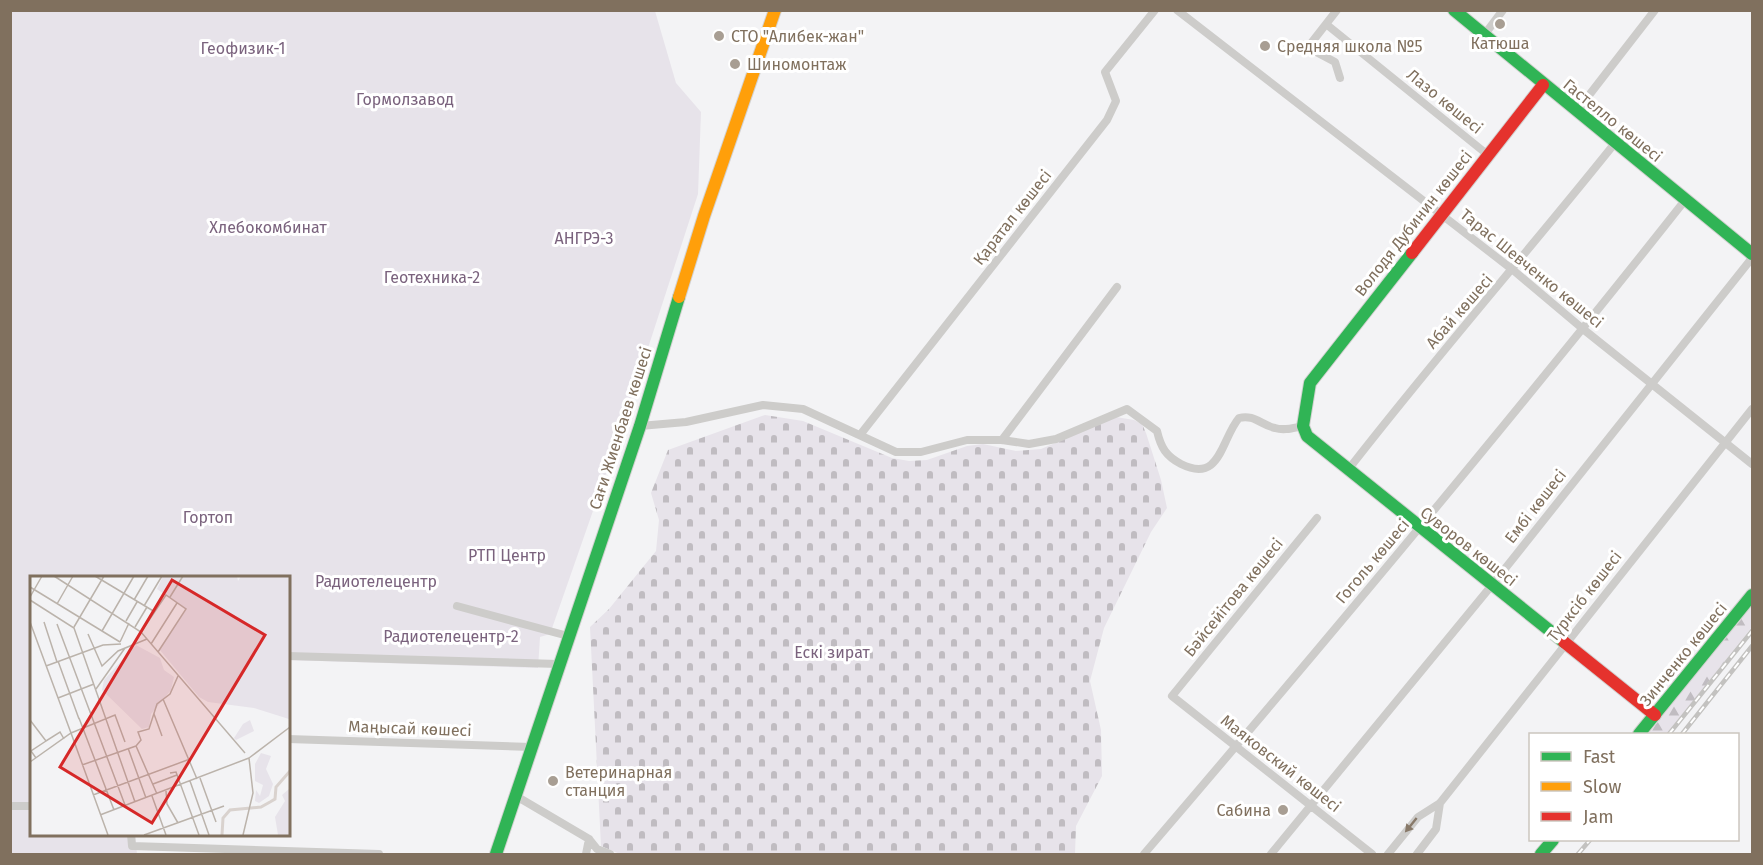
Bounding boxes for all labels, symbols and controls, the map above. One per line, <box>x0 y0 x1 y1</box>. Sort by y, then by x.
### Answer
marker: Катюша <box>1493 17 1507 31</box>
place label: СТО "Алибек-жан" <box>731 27 864 46</box>
marker: СТО "Алибек-жан" <box>712 29 726 43</box>
place label: Катюша <box>1471 34 1529 53</box>
place label: Средняя школа №5 <box>1277 37 1423 56</box>
park label: Геофизик-1 <box>201 39 285 58</box>
marker: Средняя школа №5 <box>1258 39 1272 53</box>
place label: Шиномонтаж <box>747 55 847 74</box>
marker: Шиномонтаж <box>728 57 742 71</box>
street label: Лазо көшесі <box>1403 65 1486 138</box>
street label: Гастелло көшесі <box>1560 75 1666 166</box>
park label: Гормолзавод <box>356 90 454 109</box>
street label: Володя Дубинин көшесі <box>1351 147 1476 300</box>
street label: Қаратал көшесі <box>969 166 1056 269</box>
street label: Тарас Шевченко көшесі <box>1456 205 1607 332</box>
park label: Хлебокомбинат <box>209 218 327 237</box>
park label: АНГРЭ-3 <box>555 229 613 248</box>
park label: Геотехника-2 <box>384 268 480 287</box>
street label: Абай көшесі <box>1422 270 1497 352</box>
street label: Сағи Жиенбаев көшесі <box>585 344 656 512</box>
street label: Ембі көшесі <box>1501 466 1570 547</box>
street label: Суворов көшесі <box>1417 503 1521 590</box>
park label: Гортоп <box>183 508 233 527</box>
street label: Гоголь көшесі <box>1332 515 1413 607</box>
street label: Бәйсейітова көшесі <box>1180 534 1287 660</box>
park label: РТП Центр <box>468 546 546 565</box>
street label: Түрксіб көшесі <box>1543 547 1626 645</box>
park label: Радиотелецентр <box>315 572 437 591</box>
inset map <box>30 576 290 835</box>
street label: Зинченко көшесі <box>1636 599 1731 710</box>
park label: Радиотелецентр-2 <box>383 627 519 646</box>
park label: Ескі зират <box>794 643 871 662</box>
street label: Маяковский көшесі <box>1217 711 1344 816</box>
street label: Маңысай көшесі <box>348 717 472 740</box>
legend <box>1529 733 1739 841</box>
text: Fast <box>1583 746 1616 768</box>
place label: Ветеринарная станция <box>565 763 672 800</box>
marker: Ветеринарная станция <box>546 774 560 788</box>
text: Slow <box>1583 776 1622 798</box>
place label: Сабина <box>1216 801 1271 820</box>
marker: Сабина <box>1276 803 1290 817</box>
text: Jam <box>1583 806 1614 828</box>
one-way arrow <box>1405 817 1418 832</box>

